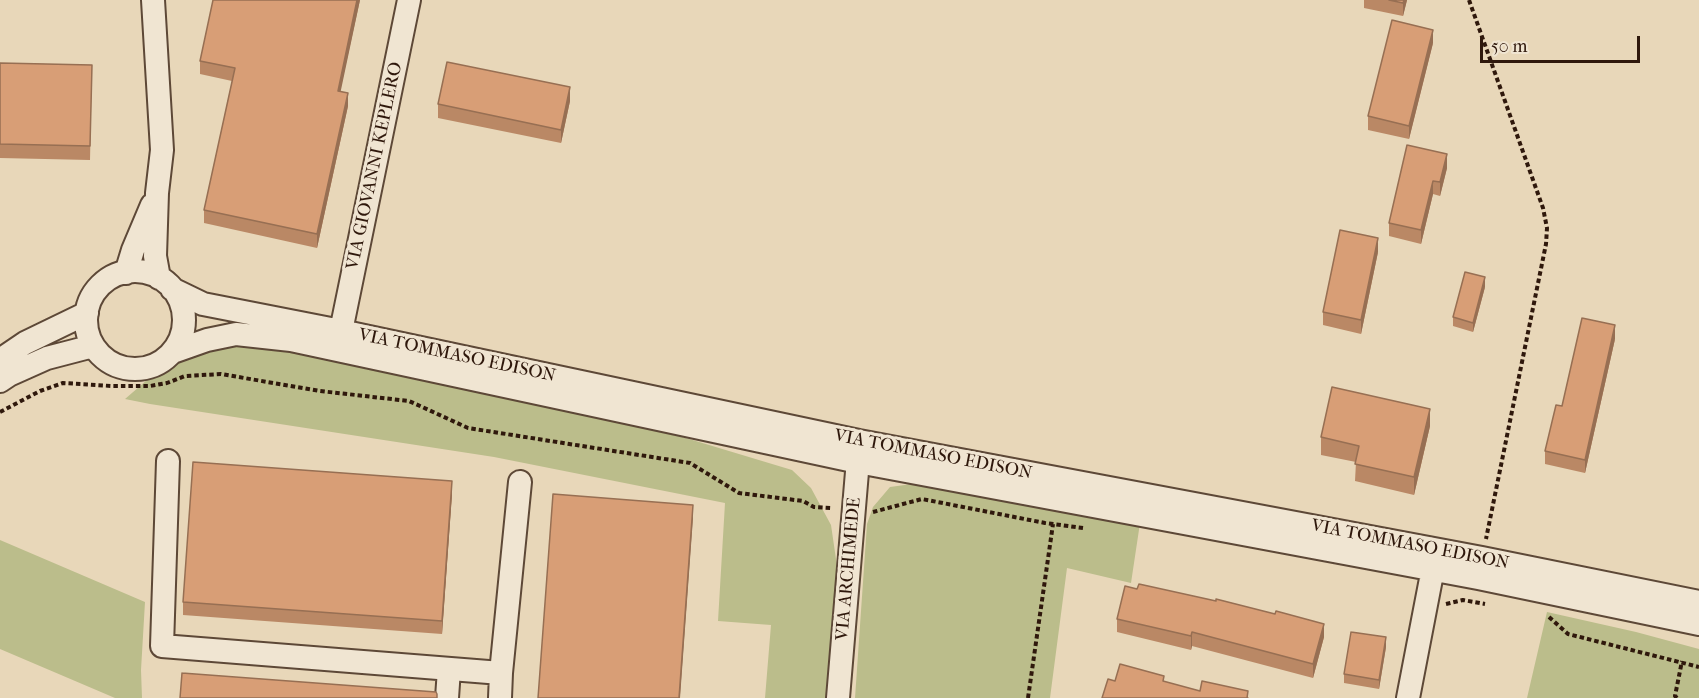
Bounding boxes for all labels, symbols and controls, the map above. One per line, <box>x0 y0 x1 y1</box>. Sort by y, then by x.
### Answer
scale bar <box>1483 24 1644 62</box>
text: 50 m <box>1491 36 1527 57</box>
street label: VIA GIOVANNI KEPLERO <box>342 60 408 272</box>
street label: VIA TOMMASO EDISON <box>356 325 558 387</box>
street label: VIA TOMMASO EDISON <box>832 425 1034 485</box>
street label: VIA ARCHIMEDE <box>832 496 866 642</box>
street label: VIA TOMMASO EDISON <box>1309 515 1511 575</box>

